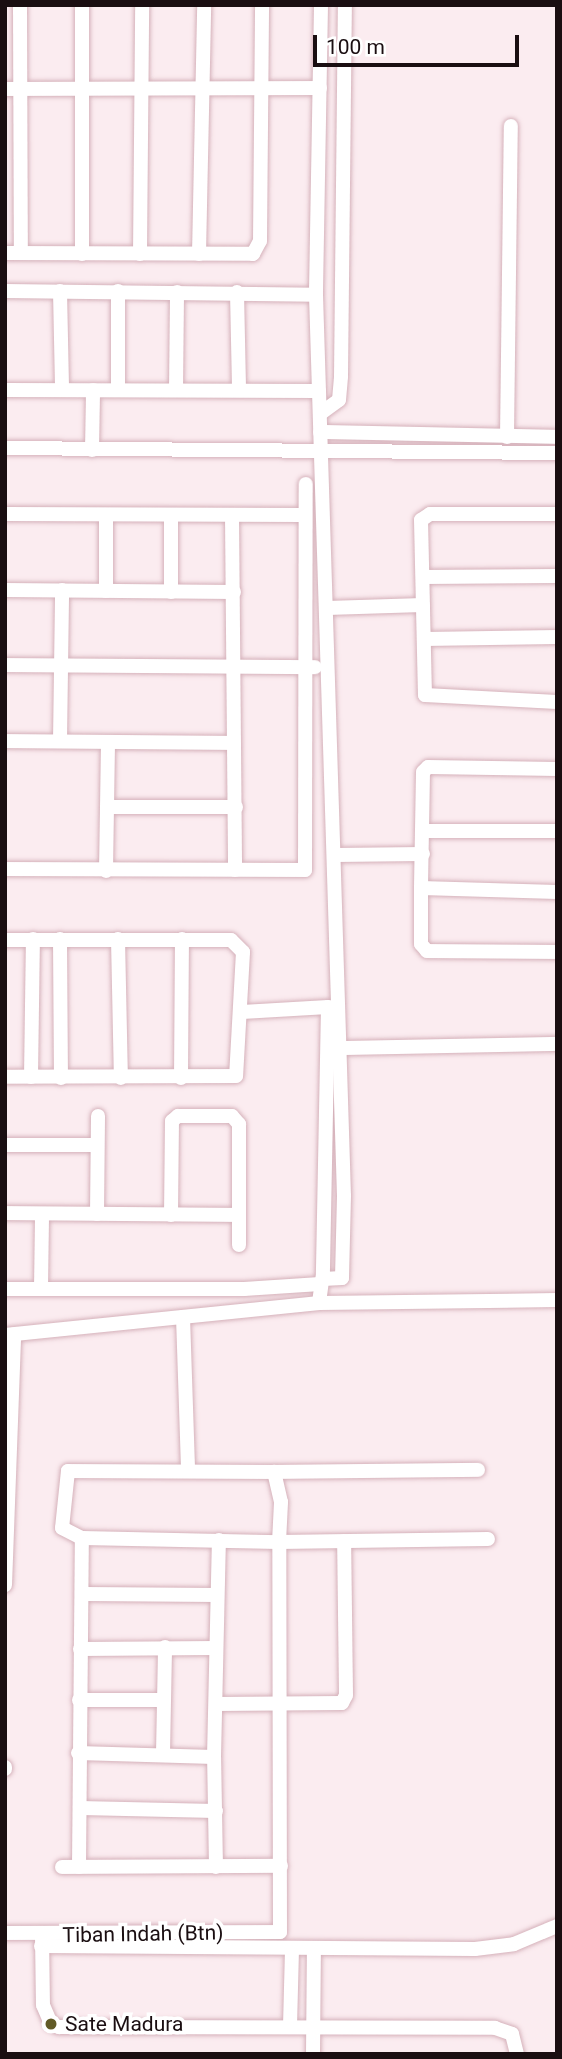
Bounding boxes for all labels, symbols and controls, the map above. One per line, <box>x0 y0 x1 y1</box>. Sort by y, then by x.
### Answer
scale bar <box>317 21 524 65</box>
text: 100 m <box>326 35 385 59</box>
street label: Tiban Indah (Btn) <box>62 1920 224 1948</box>
place label: Sate Madura <box>65 2011 183 2037</box>
marker: Sate Madura <box>43 2016 59 2032</box>

